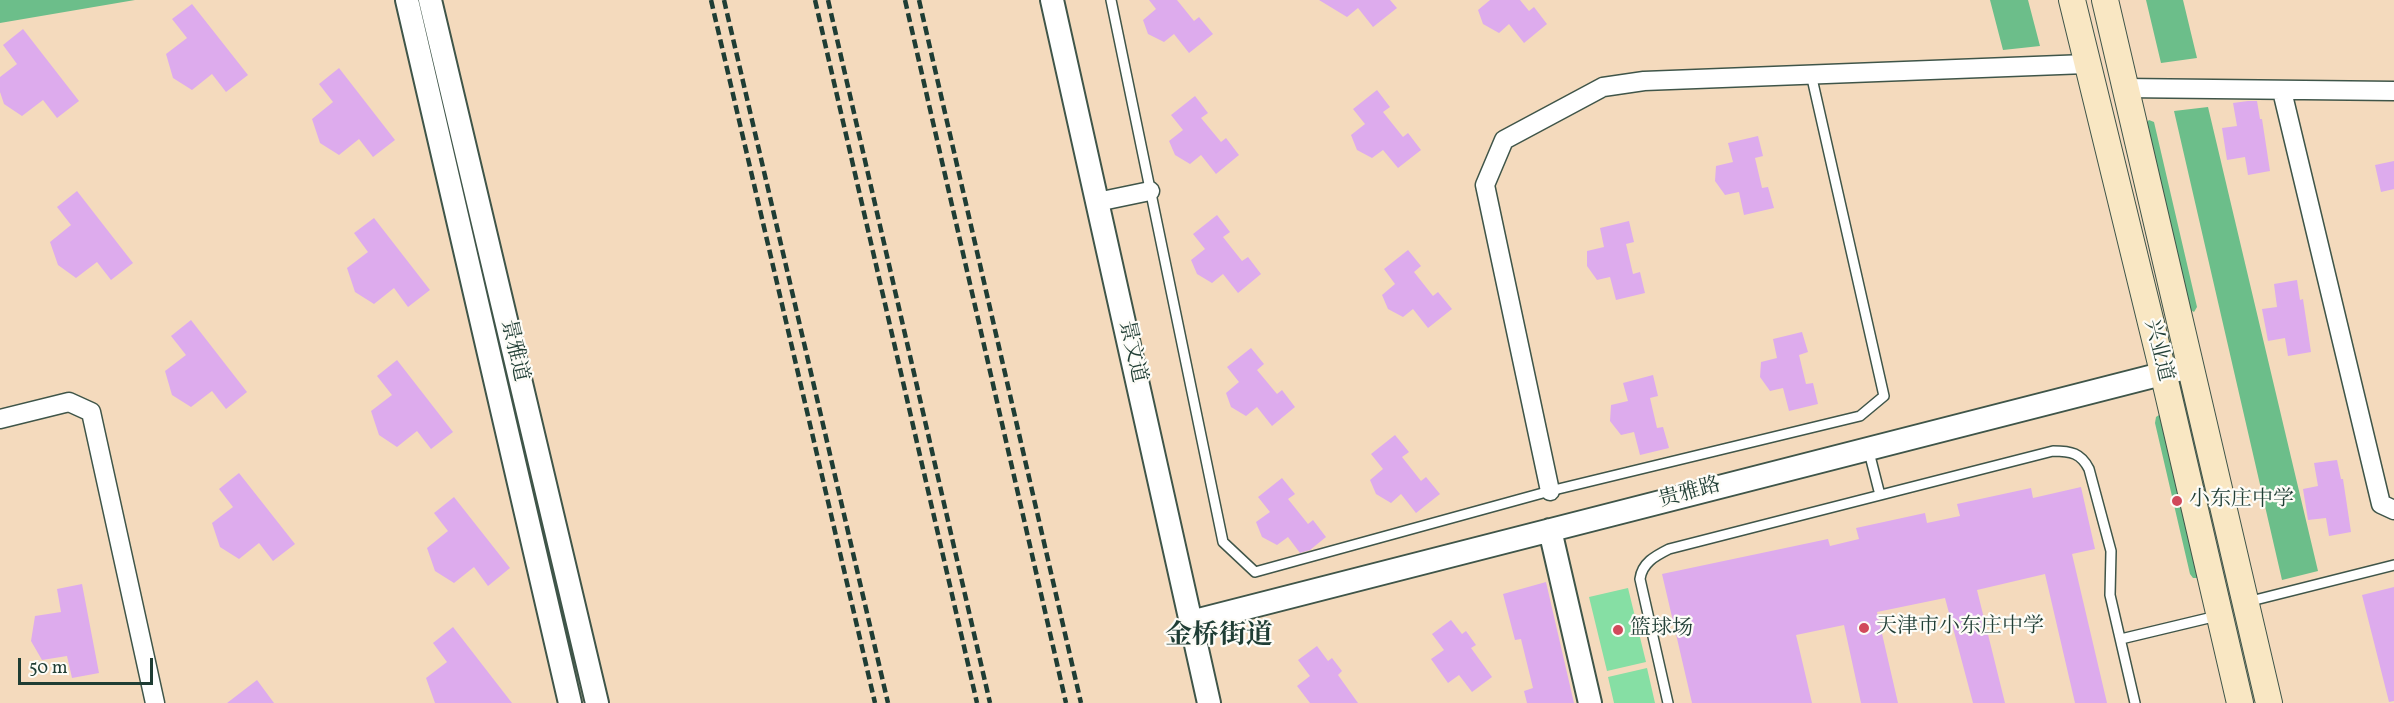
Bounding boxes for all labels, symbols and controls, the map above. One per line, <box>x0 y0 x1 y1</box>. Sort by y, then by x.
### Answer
street label: 景雅道 <box>494 317 532 385</box>
street label: 兴业道 <box>2137 317 2177 385</box>
street label: 景文道 <box>1112 318 1150 386</box>
street label: 贵雅路 <box>1656 474 1724 514</box>
place label: 小东庄中学 <box>2189 488 2294 514</box>
marker: 小东庄中学 <box>2170 494 2184 508</box>
place label: 天津市小东庄中学 <box>1876 615 2044 641</box>
place label: 篮球场 <box>1630 617 1693 643</box>
marker: 天津市小东庄中学 <box>1857 621 1871 635</box>
district label: 金桥街道 <box>1165 622 1273 654</box>
marker: 篮球场 <box>1611 623 1625 637</box>
scale bar <box>21 646 156 684</box>
text: 50 m <box>29 656 68 681</box>

